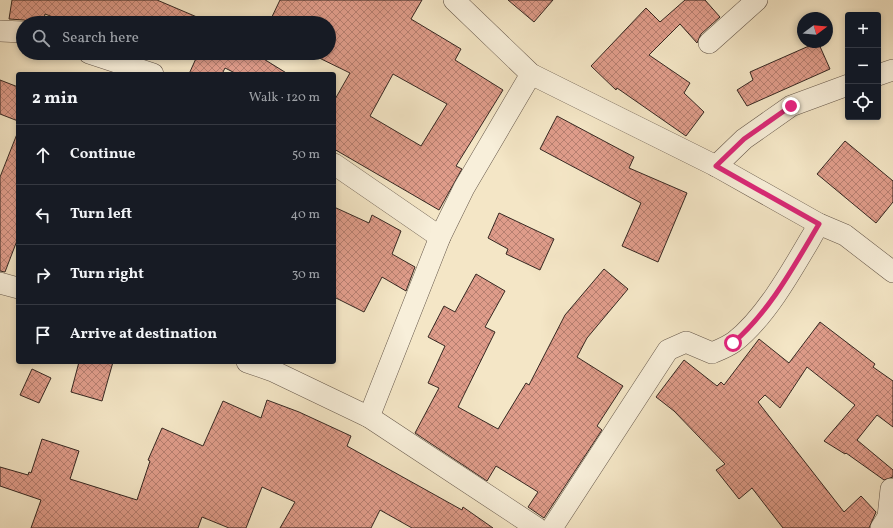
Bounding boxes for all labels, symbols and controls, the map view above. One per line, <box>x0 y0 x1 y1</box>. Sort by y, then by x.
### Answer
north arrow <box>797 12 833 48</box>
map controls <box>845 12 881 120</box>
button: + <box>845 12 881 48</box>
search box <box>16 16 336 60</box>
icon: search <box>30 27 52 49</box>
text: Search here <box>62 28 139 49</box>
button: − <box>845 48 881 84</box>
button: locate <box>845 84 881 120</box>
text: 2 min <box>32 87 78 110</box>
text: Walk · 120 m <box>249 89 320 107</box>
route end <box>782 97 800 115</box>
icon: ahead <box>32 144 54 166</box>
text: Continue <box>70 144 135 165</box>
text: 50 m <box>292 146 320 164</box>
icon: left <box>32 204 54 226</box>
text: Turn left <box>70 204 132 225</box>
text: 40 m <box>291 206 320 224</box>
icon: right <box>32 264 54 286</box>
text: Turn right <box>70 264 144 285</box>
text: 30 m <box>292 266 320 284</box>
icon: arrive <box>32 324 54 346</box>
text: Arrive at destination <box>70 324 217 345</box>
route start <box>724 334 742 352</box>

